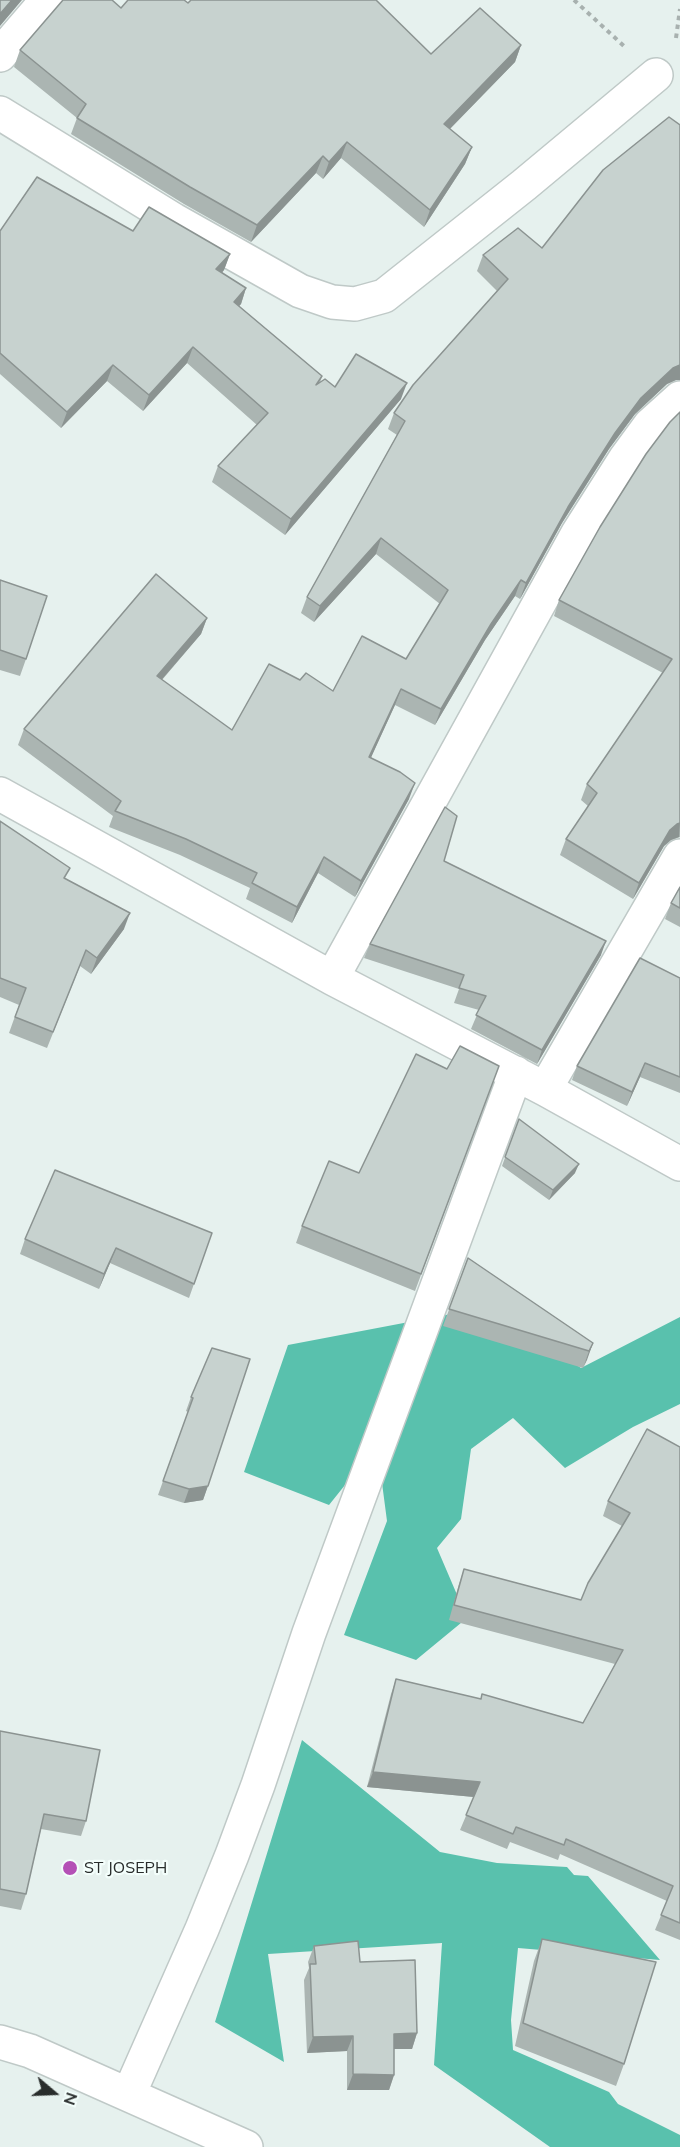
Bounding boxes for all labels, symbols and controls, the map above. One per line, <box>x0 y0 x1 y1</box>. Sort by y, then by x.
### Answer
place label: ST JOSEPH <box>84 1858 167 1878</box>
marker: ST JOSEPH <box>61 1859 79 1877</box>
north arrow <box>24 2063 84 2123</box>
text: N <box>60 2090 82 2108</box>

